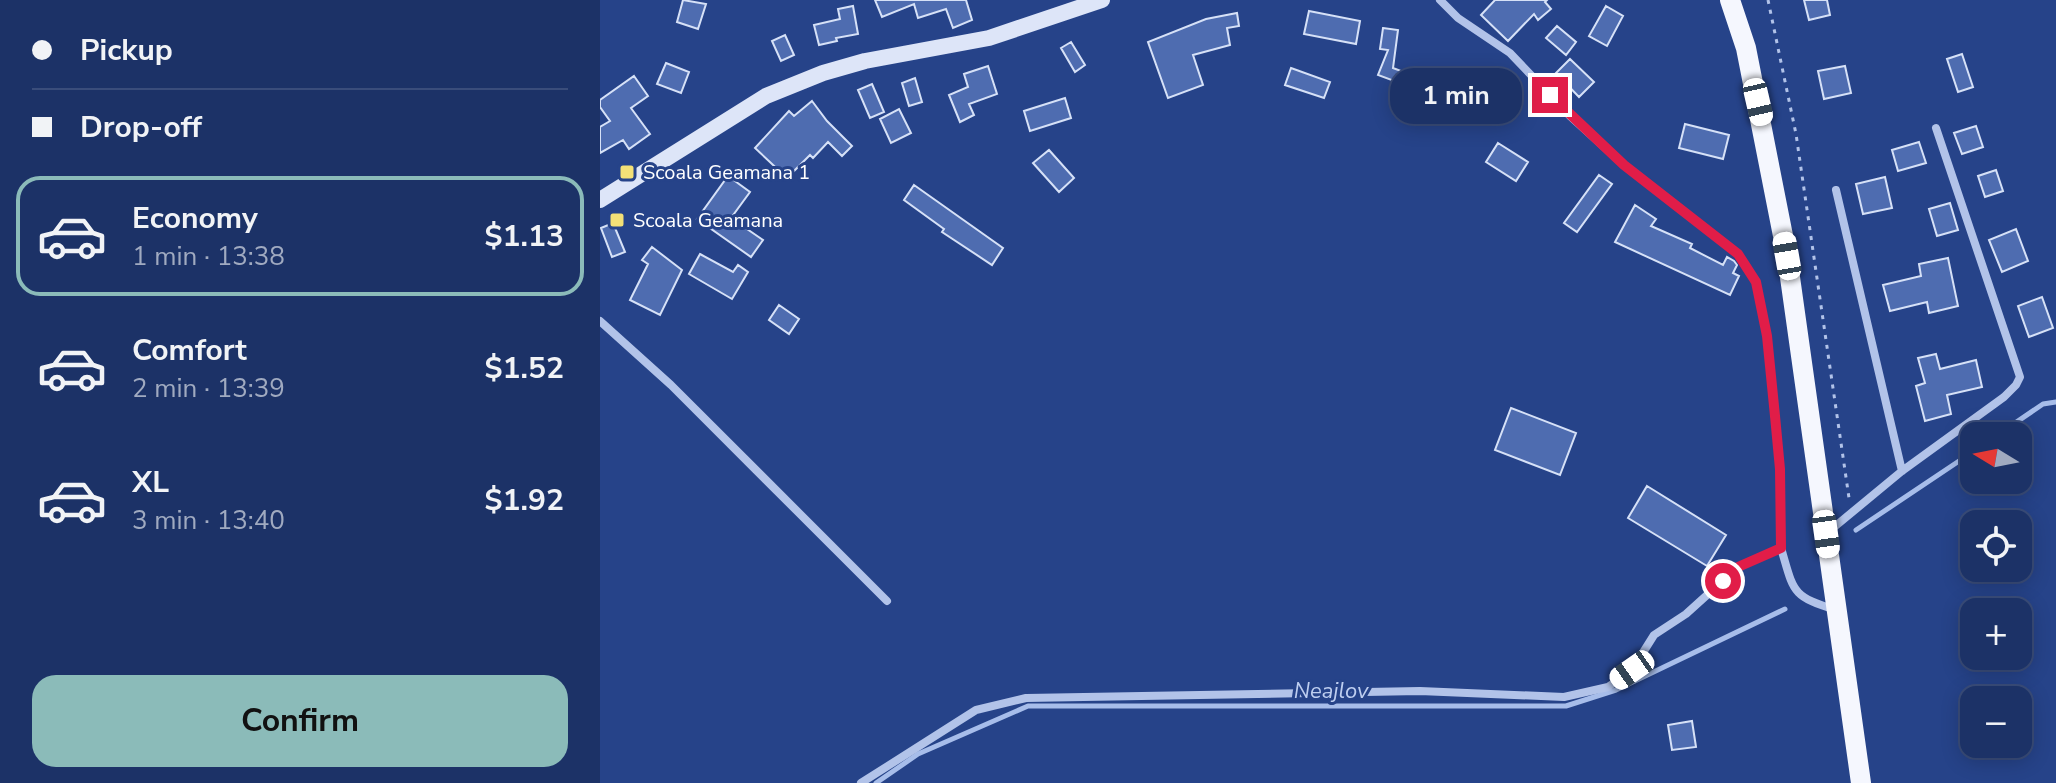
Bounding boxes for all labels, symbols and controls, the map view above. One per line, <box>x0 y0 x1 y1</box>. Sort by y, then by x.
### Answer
text: Pickup <box>80 30 173 71</box>
callout: 1 min <box>1390 67 1522 123</box>
car <box>1741 76 1775 128</box>
route end <box>1532 77 1568 113</box>
text: 1 min <box>1422 78 1490 113</box>
text: Drop-off <box>80 107 202 148</box>
place label: Scoala Geamana 1 <box>643 159 810 186</box>
marker: Scoala Geamana 1 <box>618 163 636 181</box>
text: Economy <box>132 198 258 239</box>
icon: car <box>36 200 108 272</box>
place label: Scoala Geamana <box>633 207 783 234</box>
marker: Scoala Geamana <box>608 211 626 229</box>
text: $1.13 <box>485 216 564 257</box>
car <box>1771 230 1803 282</box>
text: 1 min · 13:38 <box>132 239 285 274</box>
text: Comfort <box>132 330 247 371</box>
icon: car <box>36 332 108 404</box>
text: $1.52 <box>485 348 564 389</box>
text: 2 min · 13:39 <box>132 371 285 406</box>
north arrow <box>1960 422 2032 494</box>
map controls <box>1960 422 2032 758</box>
text: XL <box>132 462 169 503</box>
icon: car <box>36 464 108 536</box>
text: $1.92 <box>485 480 564 521</box>
text: 3 min · 13:40 <box>132 503 285 538</box>
car <box>1811 509 1841 559</box>
button: locate <box>1960 510 2032 582</box>
route start <box>1705 563 1741 599</box>
button: + <box>1960 598 2032 670</box>
car <box>1605 646 1659 694</box>
button: Confirm <box>32 675 568 767</box>
water label: Neajlov <box>1294 676 1369 706</box>
button: − <box>1960 686 2032 758</box>

